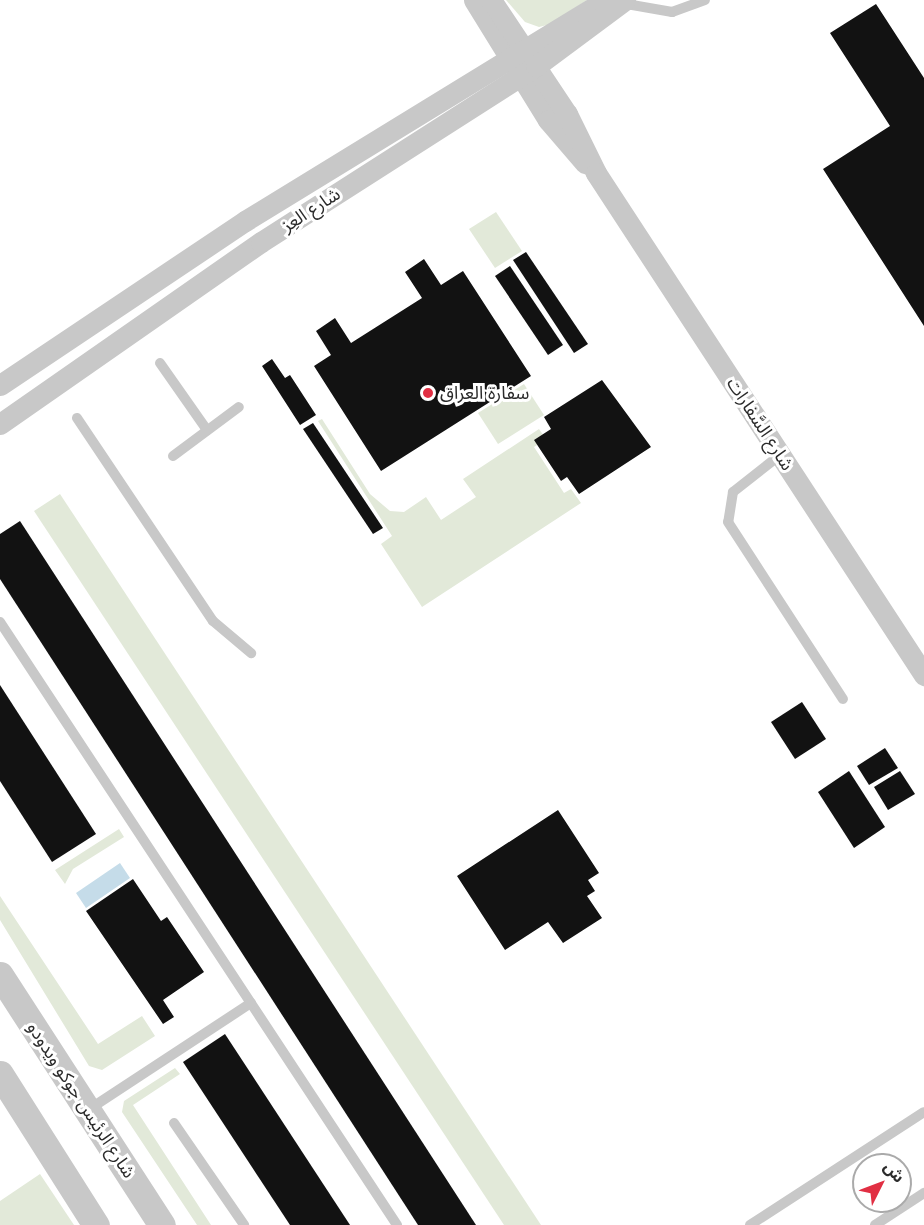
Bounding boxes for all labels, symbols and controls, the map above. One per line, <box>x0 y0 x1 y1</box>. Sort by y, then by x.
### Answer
street label: شارع العِز <box>278 183 344 237</box>
street label: شارع السَّفارات <box>722 373 798 475</box>
place label: سفارة العراق <box>440 382 529 404</box>
marker: سفارة العراق <box>421 386 435 400</box>
street label: شارع الرئيس جوكو ويدودو <box>22 1018 140 1182</box>
north arrow <box>852 1153 912 1213</box>
text: ش <box>880 1157 909 1186</box>

